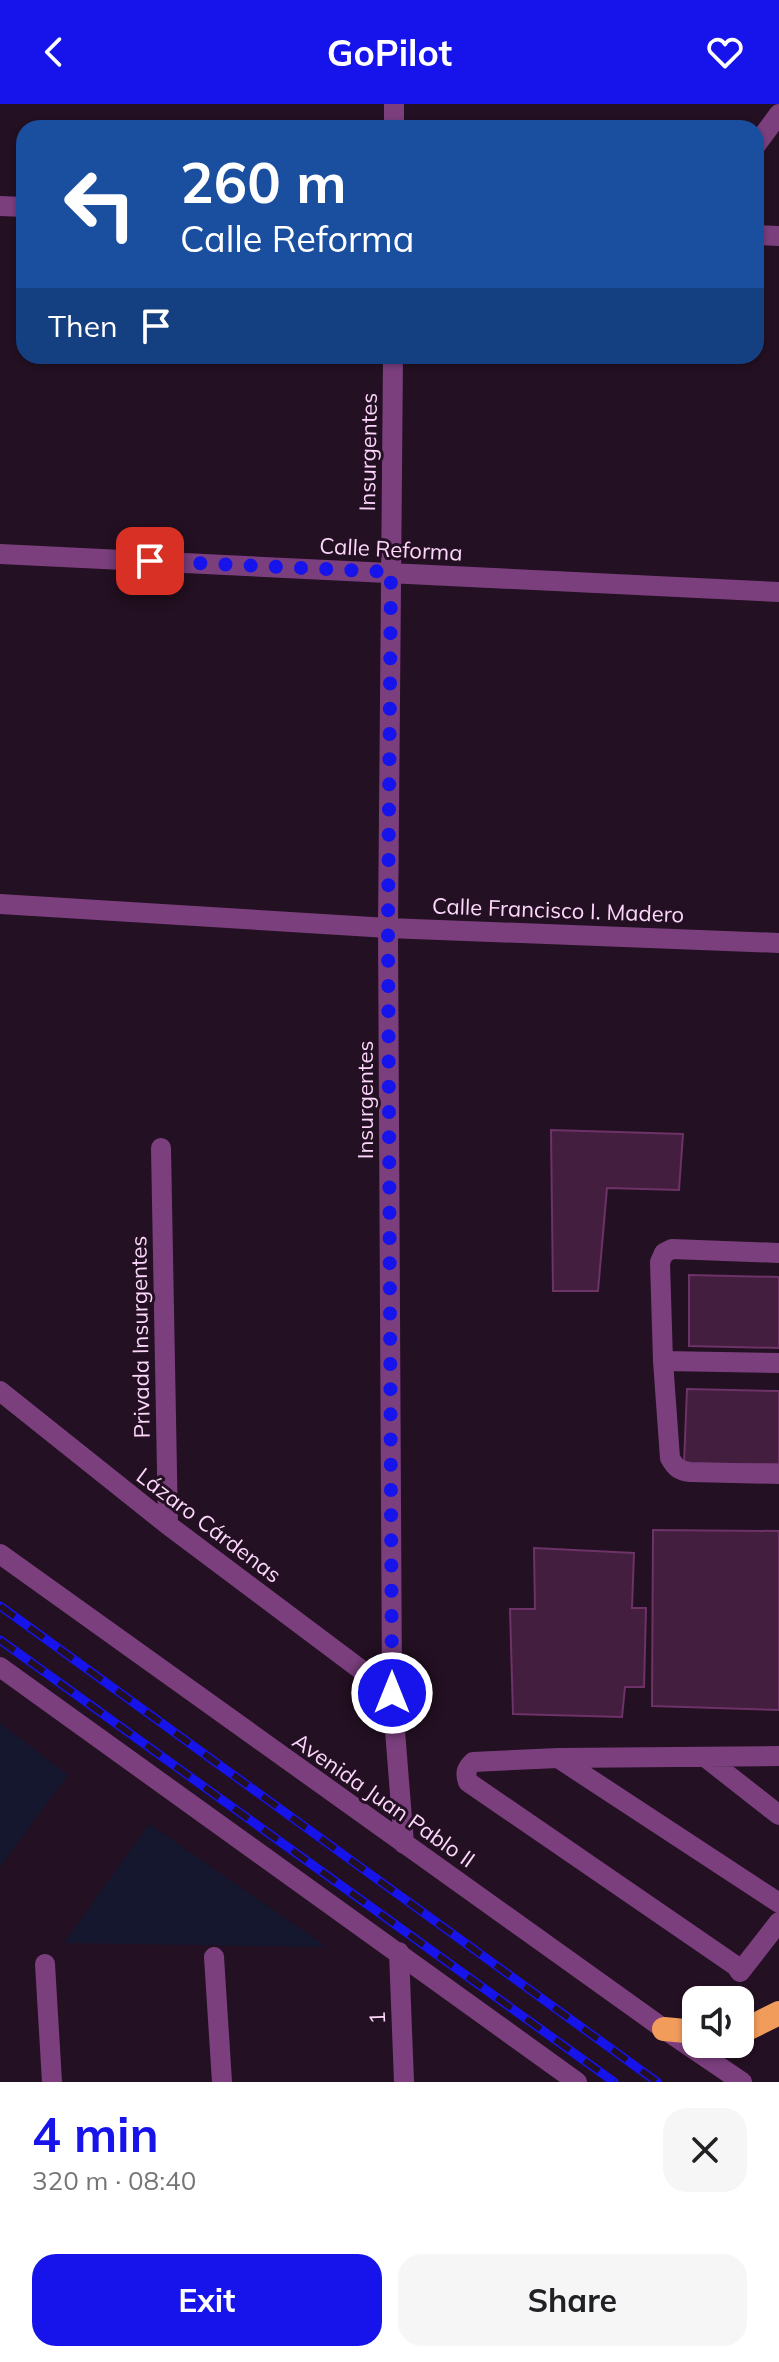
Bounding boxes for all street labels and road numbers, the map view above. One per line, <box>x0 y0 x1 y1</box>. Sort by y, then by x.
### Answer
street label: Insurgentes <box>353 392 383 512</box>
street label: Calle Reforma <box>319 531 463 567</box>
street label: Calle Francisco I. Madero <box>431 892 685 928</box>
street label: Insurgentes <box>351 1041 379 1159</box>
street label: Privada Insurgentes <box>124 1235 156 1439</box>
street label: Lázaro Cárdenas <box>131 1461 287 1589</box>
street label: Avenida Juan Pablo II <box>287 1727 481 1873</box>
street label: 1 <box>363 2011 391 2025</box>

